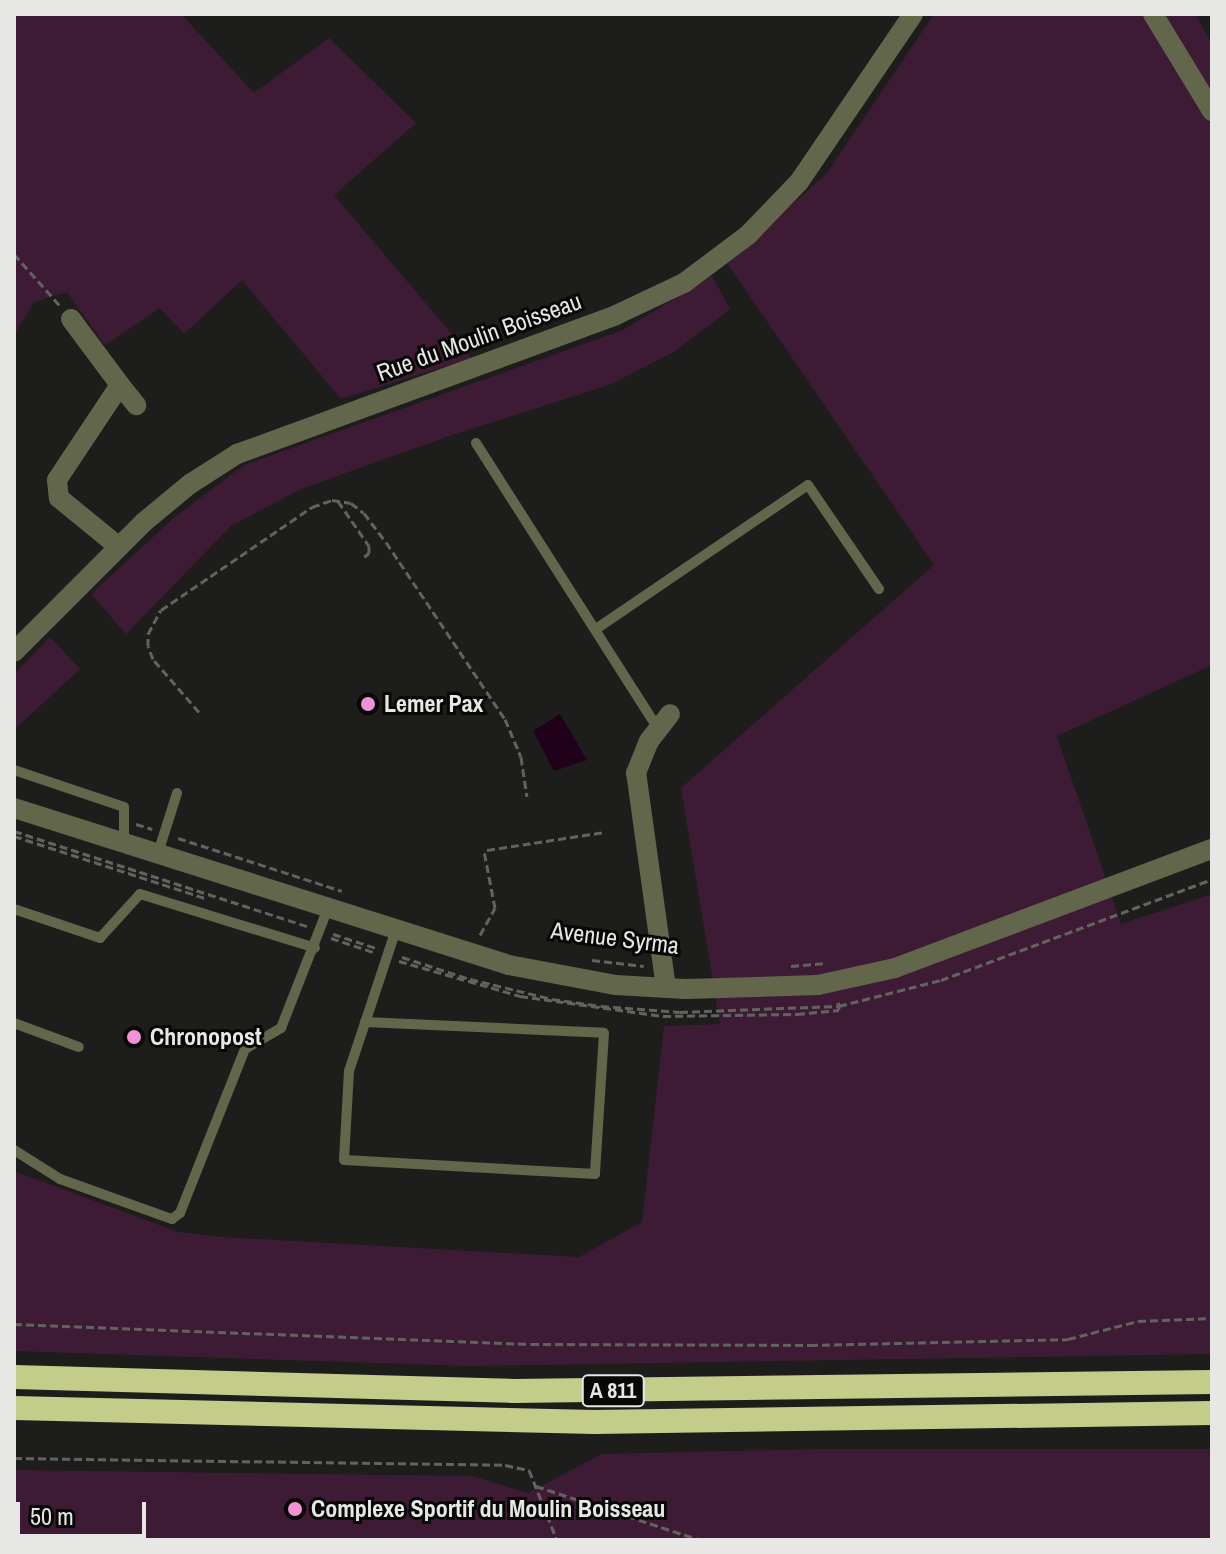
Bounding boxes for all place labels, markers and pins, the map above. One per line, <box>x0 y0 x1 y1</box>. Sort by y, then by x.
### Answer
place label: Lemer Pax <box>384 690 484 718</box>
marker: Lemer Pax <box>359 695 377 713</box>
place label: Chronopost <box>150 1023 262 1051</box>
marker: Chronopost <box>125 1028 143 1046</box>
place label: Complexe Sportif du Moulin Boisseau <box>311 1495 665 1523</box>
marker: Complexe Sportif du Moulin Boisseau <box>286 1500 304 1518</box>

